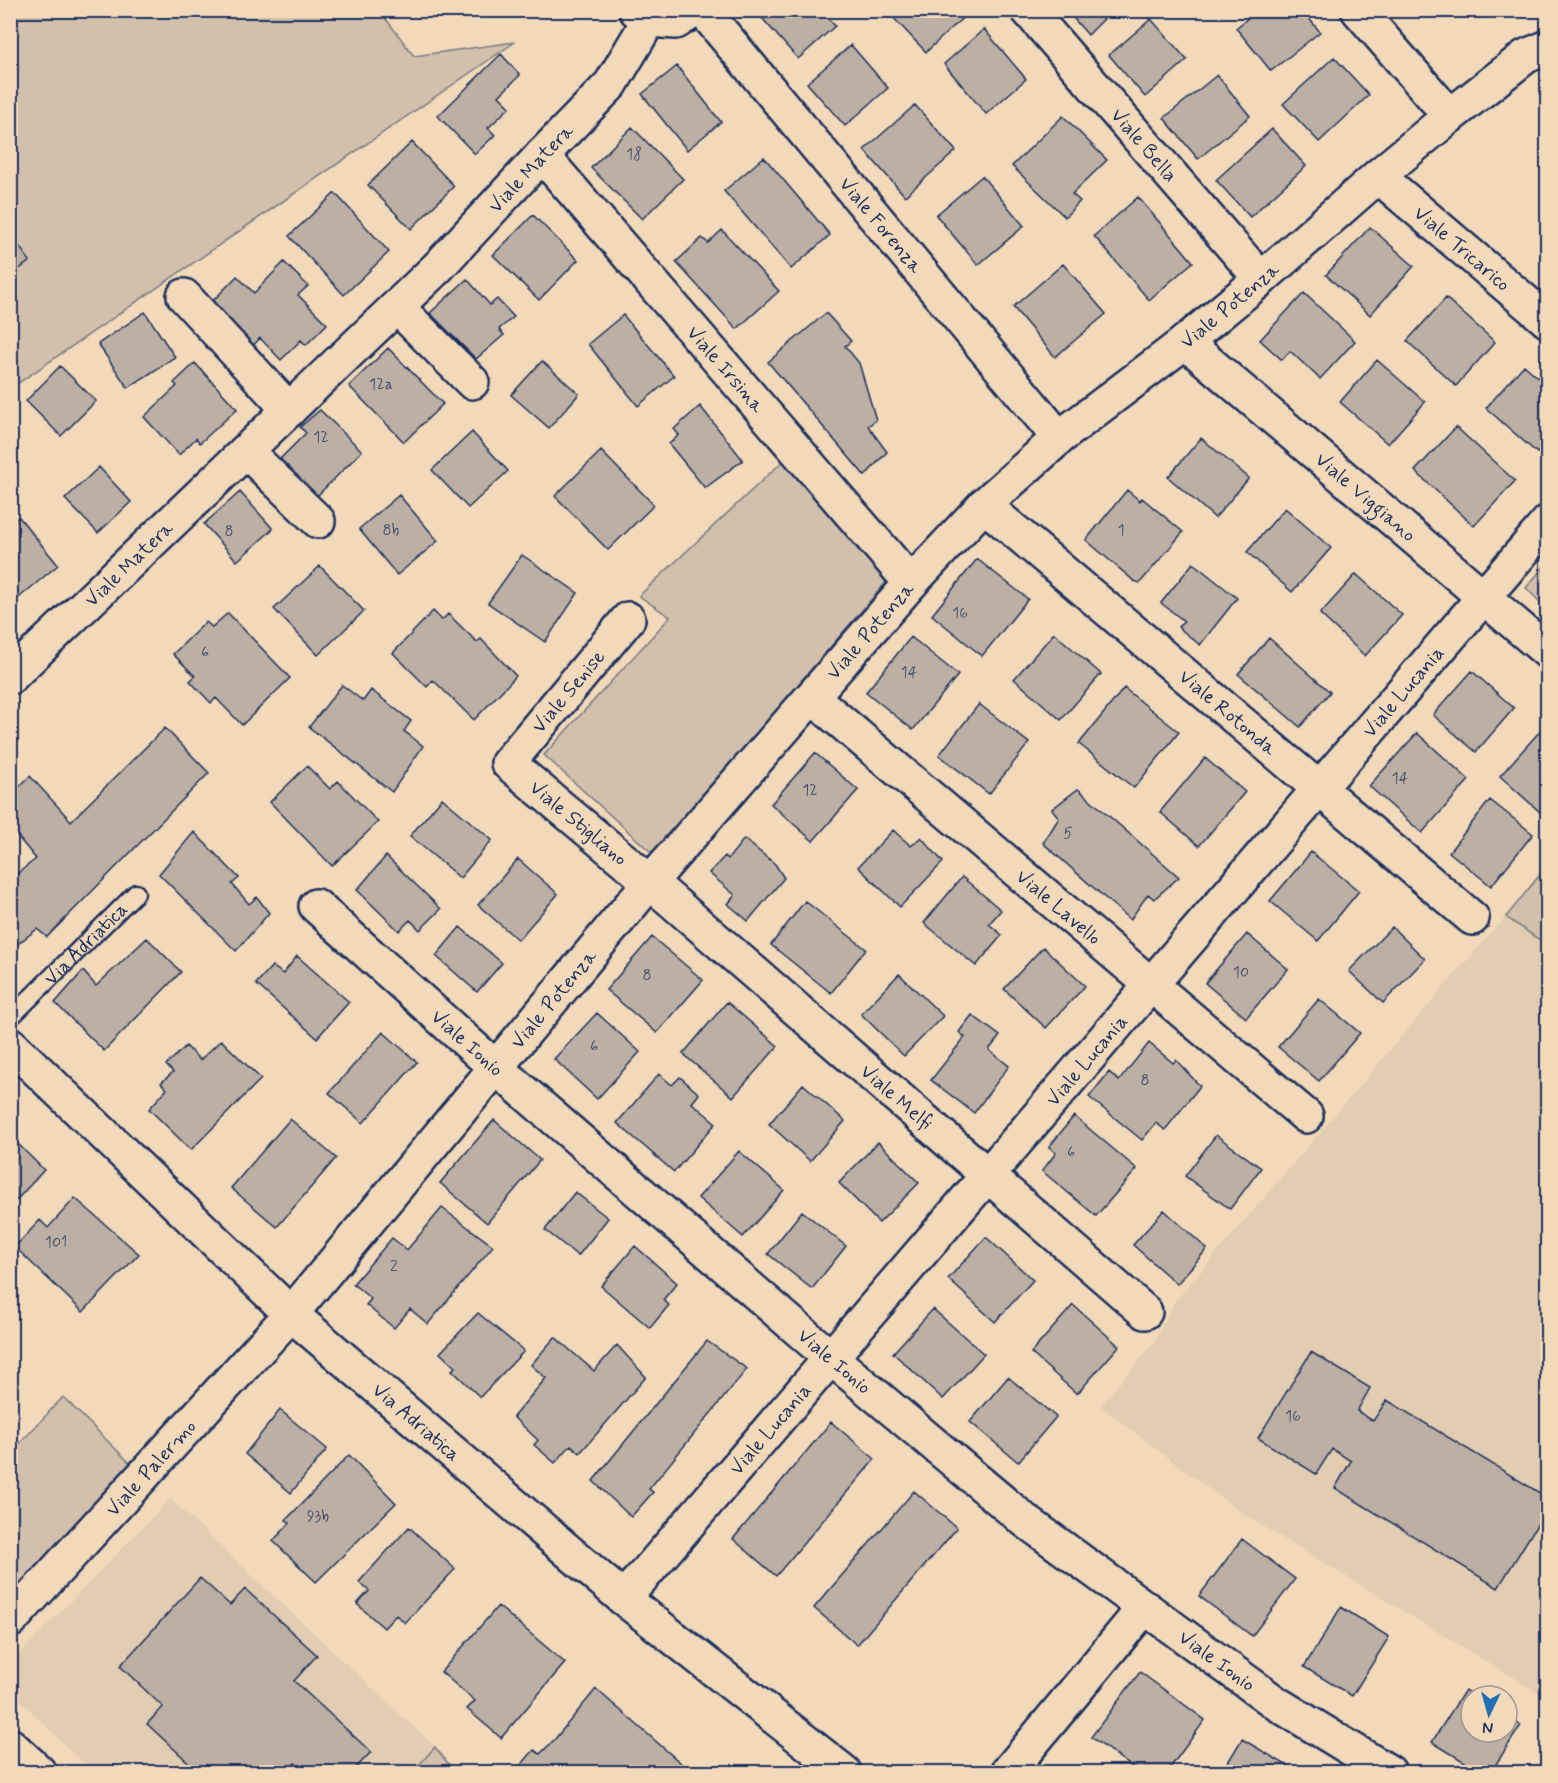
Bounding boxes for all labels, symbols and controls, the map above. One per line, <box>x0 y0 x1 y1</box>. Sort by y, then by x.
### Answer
street label: Viale Bella <box>1104 103 1183 188</box>
street label: Viale Matera <box>483 118 581 220</box>
house number: 18 <box>626 144 642 165</box>
street label: Viale Forenza <box>832 172 929 280</box>
street label: Viale Tricarico <box>1407 200 1516 298</box>
street label: Viale Potenza <box>1175 256 1286 356</box>
street label: Viale Irsina <box>680 320 771 420</box>
house number: 12a <box>369 374 393 395</box>
house number: 12 <box>313 427 329 448</box>
street label: Viale Viggiano <box>1309 447 1421 549</box>
street label: Viale Matera <box>79 515 180 614</box>
house number: 8b <box>383 520 400 541</box>
house number: 1 <box>1117 520 1125 541</box>
house number: 8 <box>224 521 234 542</box>
street label: Viale Potenza <box>821 576 922 686</box>
house number: 16 <box>952 603 968 624</box>
street label: Viale Lucania <box>1357 640 1451 744</box>
house number: 6 <box>201 642 209 663</box>
street label: Viale Senise <box>526 645 612 739</box>
house number: 14 <box>901 662 918 683</box>
street label: Viale Rotonda <box>1173 664 1283 763</box>
house number: 14 <box>1392 768 1409 789</box>
street label: Viale Stigliano <box>523 775 633 872</box>
house number: 12 <box>802 780 818 801</box>
house number: 5 <box>1063 823 1073 844</box>
street label: Viale Lavello <box>1010 864 1107 952</box>
street label: Via Adriatica <box>38 897 134 992</box>
street label: Viale Potenza <box>505 944 604 1055</box>
house number: 10 <box>1233 962 1249 983</box>
house number: 8 <box>642 965 652 986</box>
street label: Viale Ionio <box>425 1004 509 1083</box>
street label: Viale Lucania <box>1040 1009 1135 1113</box>
house number: 6 <box>590 1036 598 1057</box>
street label: Viale Melfi <box>854 1059 938 1137</box>
house number: 8 <box>1140 1070 1150 1091</box>
house number: 6 <box>1067 1142 1075 1163</box>
house number: 101 <box>45 1232 67 1253</box>
house number: 2 <box>390 1256 398 1277</box>
street label: Viale Ionio <box>791 1323 876 1401</box>
street label: Via Adriatica <box>366 1377 465 1468</box>
street label: Viale Lucania <box>724 1378 818 1482</box>
house number: 16 <box>1285 1406 1301 1427</box>
street label: Viale Palermo <box>100 1414 203 1523</box>
house number: 93b <box>307 1506 329 1527</box>
street label: Viale Ionio <box>1172 1624 1260 1699</box>
north arrow <box>1459 1684 1519 1744</box>
text: N <box>1482 1717 1494 1738</box>

